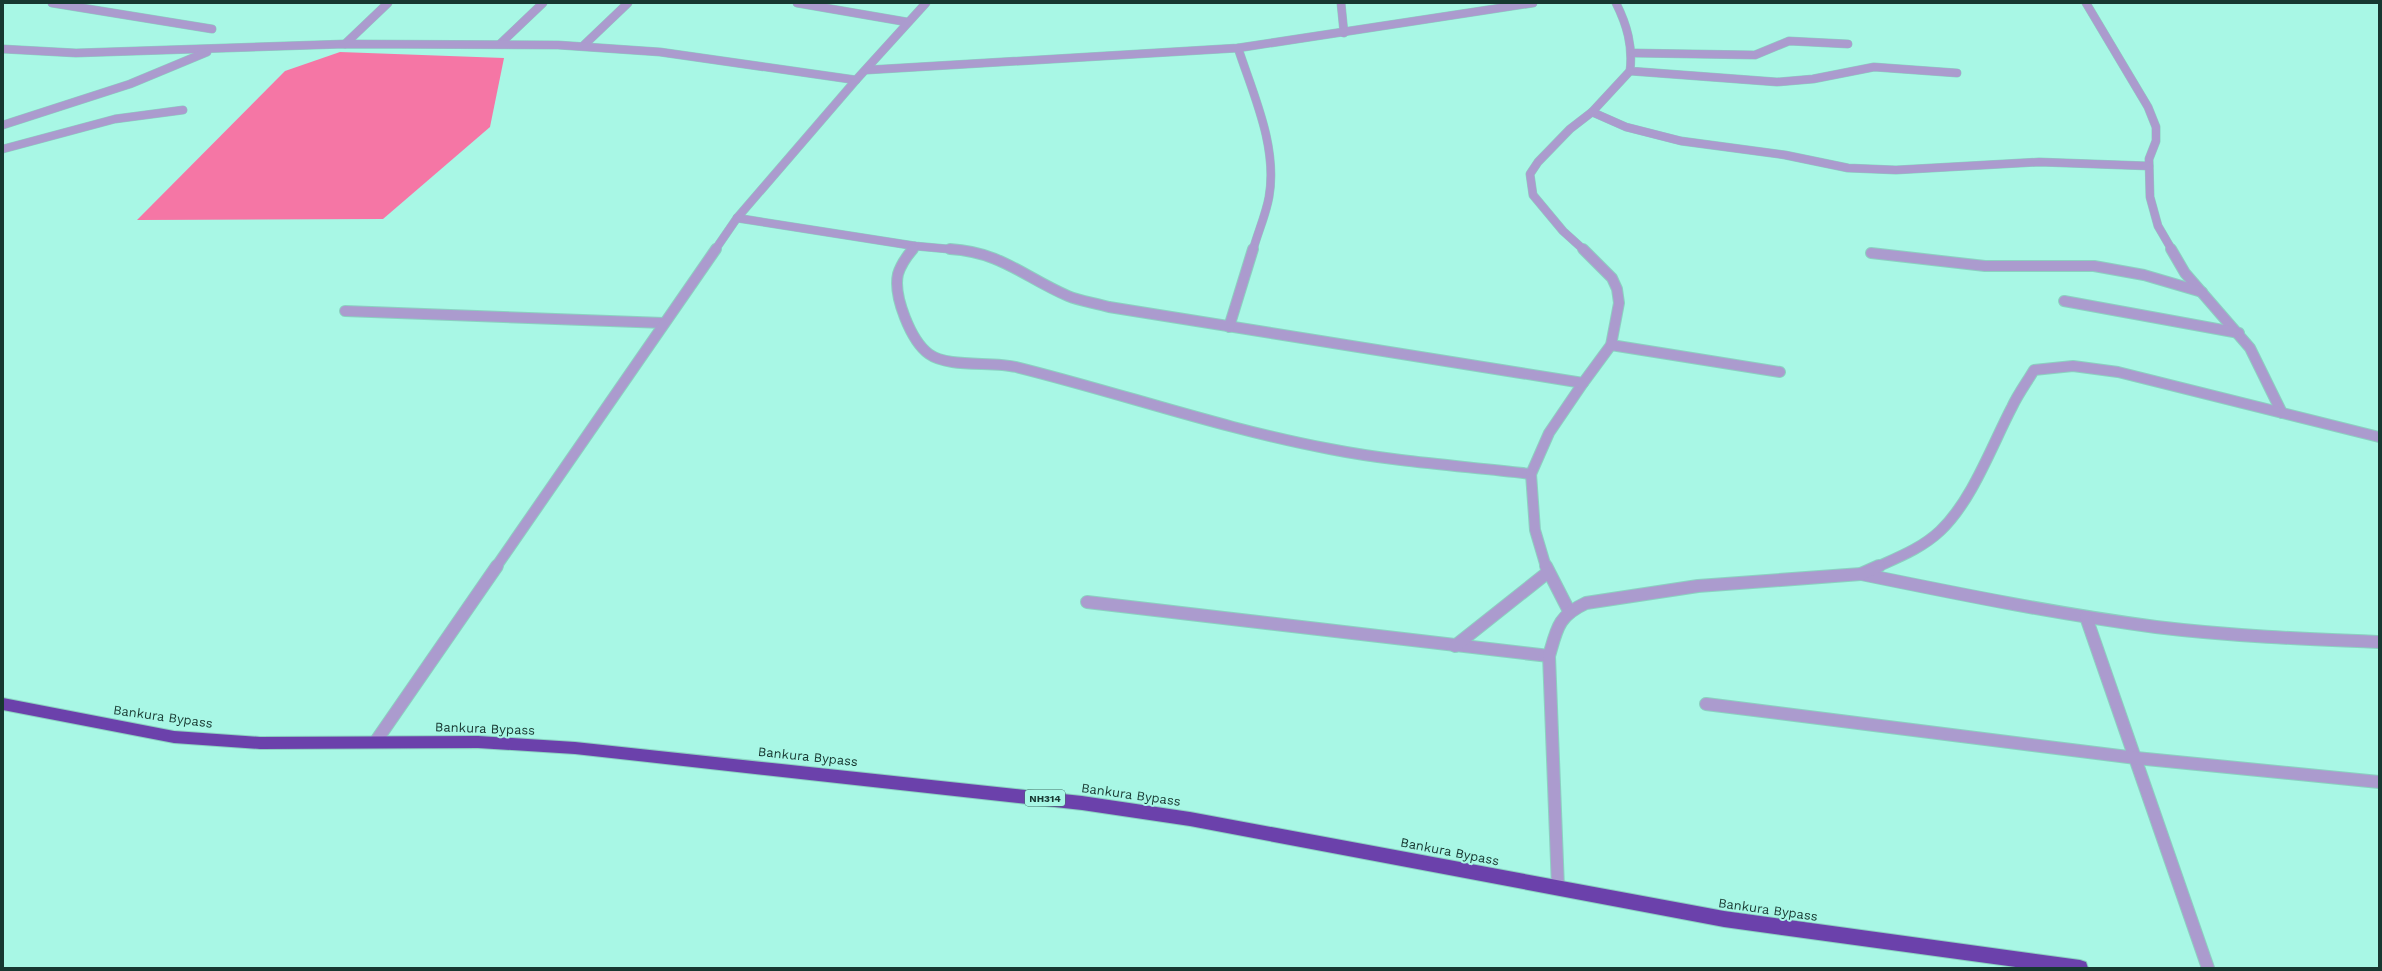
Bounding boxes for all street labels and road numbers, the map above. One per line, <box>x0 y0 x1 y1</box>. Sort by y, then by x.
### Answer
street label: Bankura Bypass <box>112 702 214 731</box>
street label: Bankura Bypass <box>435 719 536 738</box>
street label: Bankura Bypass <box>757 744 859 769</box>
street label: Bankura Bypass <box>1080 780 1182 809</box>
road number: NH314 <box>1025 790 1065 806</box>
street label: Bankura Bypass <box>1399 835 1501 868</box>
street label: Bankura Bypass <box>1717 895 1819 924</box>

